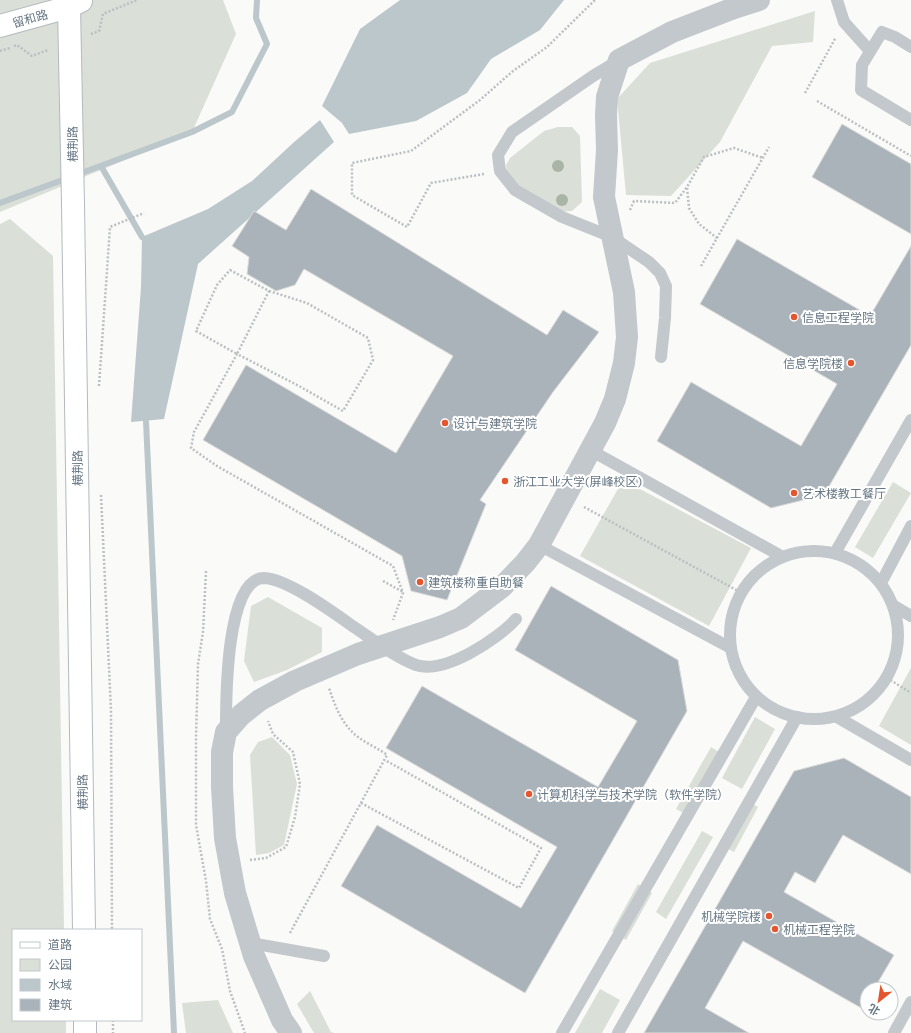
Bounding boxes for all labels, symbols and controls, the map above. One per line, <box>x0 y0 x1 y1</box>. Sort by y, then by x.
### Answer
street label: 留和路 <box>11 6 49 30</box>
street label: 横荆路 <box>65 126 79 162</box>
place label: 信息工程学院 <box>802 310 874 324</box>
marker: 信息工程学院 <box>789 312 799 322</box>
place label: 信息学院楼 <box>783 356 843 370</box>
marker: 信息学院楼 <box>846 358 856 368</box>
place label: 设计与建筑学院 <box>453 416 537 430</box>
marker: 设计与建筑学院 <box>440 418 450 428</box>
street label: 横荆路 <box>70 450 84 486</box>
place label: 浙江工业大学(屏峰校区) <box>513 474 642 488</box>
marker: 浙江工业大学(屏峰校区) <box>500 476 510 486</box>
place label: 艺术楼教工餐厅 <box>802 486 886 500</box>
marker: 艺术楼教工餐厅 <box>789 488 799 498</box>
place label: 建筑楼称重自助餐 <box>428 575 524 589</box>
marker: 建筑楼称重自助餐 <box>415 577 425 587</box>
street label: 横荆路 <box>75 774 89 810</box>
place label: 计算机科学与技术学院（软件学院） <box>537 787 729 801</box>
marker: 计算机科学与技术学院（软件学院） <box>524 789 534 799</box>
place label: 机械学院楼 <box>701 909 761 923</box>
marker: 机械学院楼 <box>764 911 774 921</box>
place label: 机械工程学院 <box>783 922 855 936</box>
marker: 机械工程学院 <box>770 924 780 934</box>
legend <box>12 929 142 1021</box>
text: 道路 <box>48 937 72 951</box>
text: 公园 <box>48 957 72 971</box>
text: 水域 <box>48 977 72 991</box>
north arrow <box>859 981 899 1021</box>
text: 建筑 <box>48 997 72 1011</box>
text: 北 <box>866 1002 882 1018</box>

